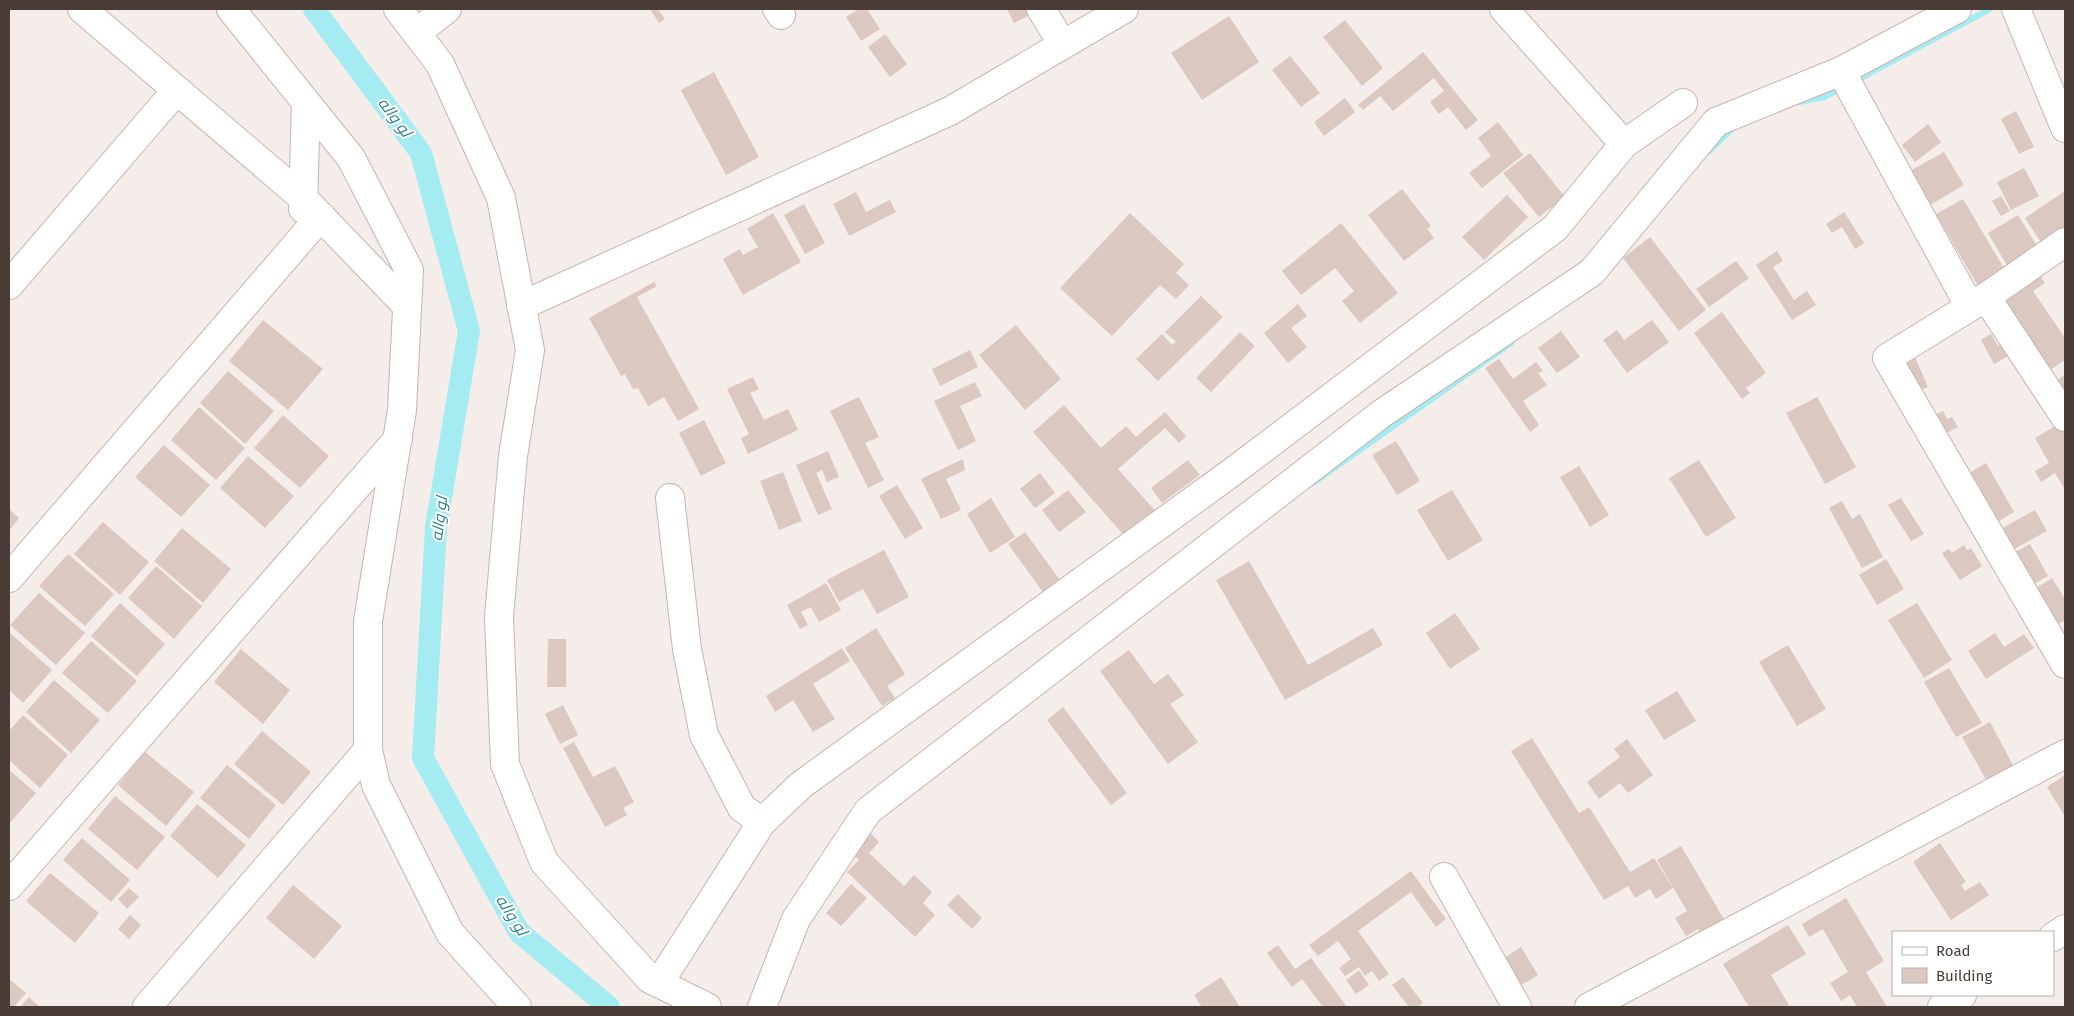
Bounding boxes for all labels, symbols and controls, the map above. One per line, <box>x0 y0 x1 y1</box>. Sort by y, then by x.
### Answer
water label: لو واله <box>374 94 418 143</box>
water label: لو واله <box>427 493 451 542</box>
water label: لو واله <box>492 891 533 941</box>
legend <box>1892 931 2054 996</box>
text: Road <box>1936 942 1971 960</box>
text: Building <box>1936 967 1992 985</box>

